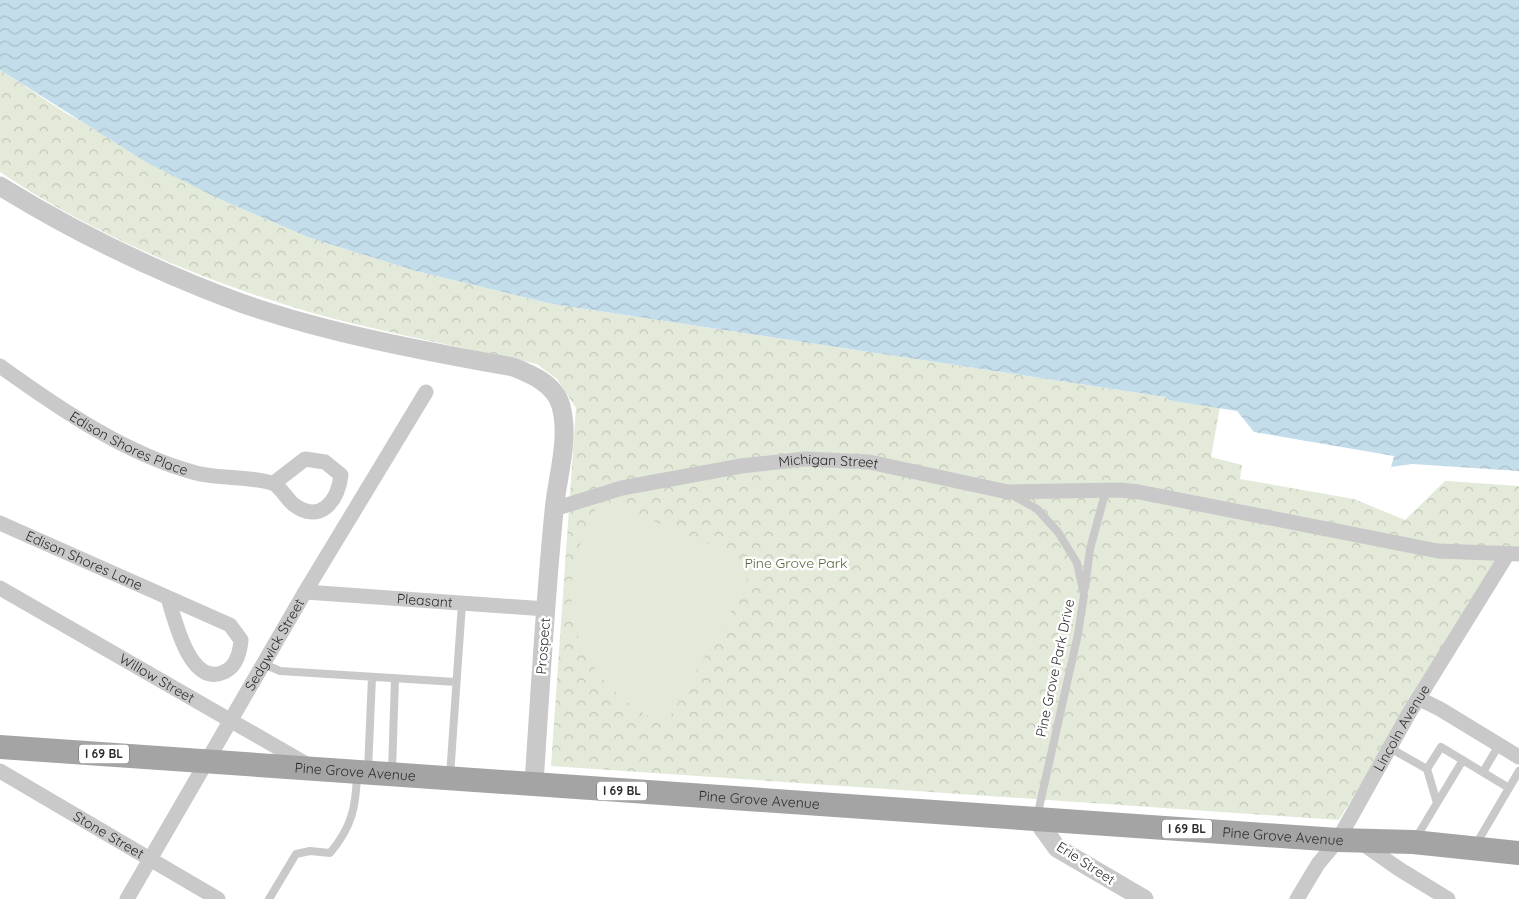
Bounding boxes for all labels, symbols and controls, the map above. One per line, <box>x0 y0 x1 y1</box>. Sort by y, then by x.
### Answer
street label: Edison Shores Place <box>66 407 190 479</box>
street label: Michigan Street <box>778 450 880 473</box>
street label: Edison Shores Lane <box>23 527 145 594</box>
park label: Pine Grove Park <box>744 554 848 572</box>
street label: Pleasant <box>396 589 453 611</box>
street label: Sedgwick Street <box>241 595 308 694</box>
street label: Pine Grove Park Drive <box>1032 597 1078 739</box>
street label: Prospect <box>532 617 554 675</box>
street label: Willow Street <box>116 649 198 707</box>
street label: Lincoln Avenue <box>1369 681 1434 774</box>
road number: I 69 BL <box>79 744 129 764</box>
street label: Pine Grove Avenue <box>294 758 416 785</box>
road number: I 69 BL <box>597 781 647 800</box>
street label: Pine Grove Avenue <box>698 787 820 813</box>
street label: Stone Street <box>70 807 148 863</box>
road number: I 69 BL <box>1162 820 1212 839</box>
street label: Pine Grove Avenue <box>1222 823 1344 849</box>
street label: Erie Street <box>1053 837 1119 889</box>

